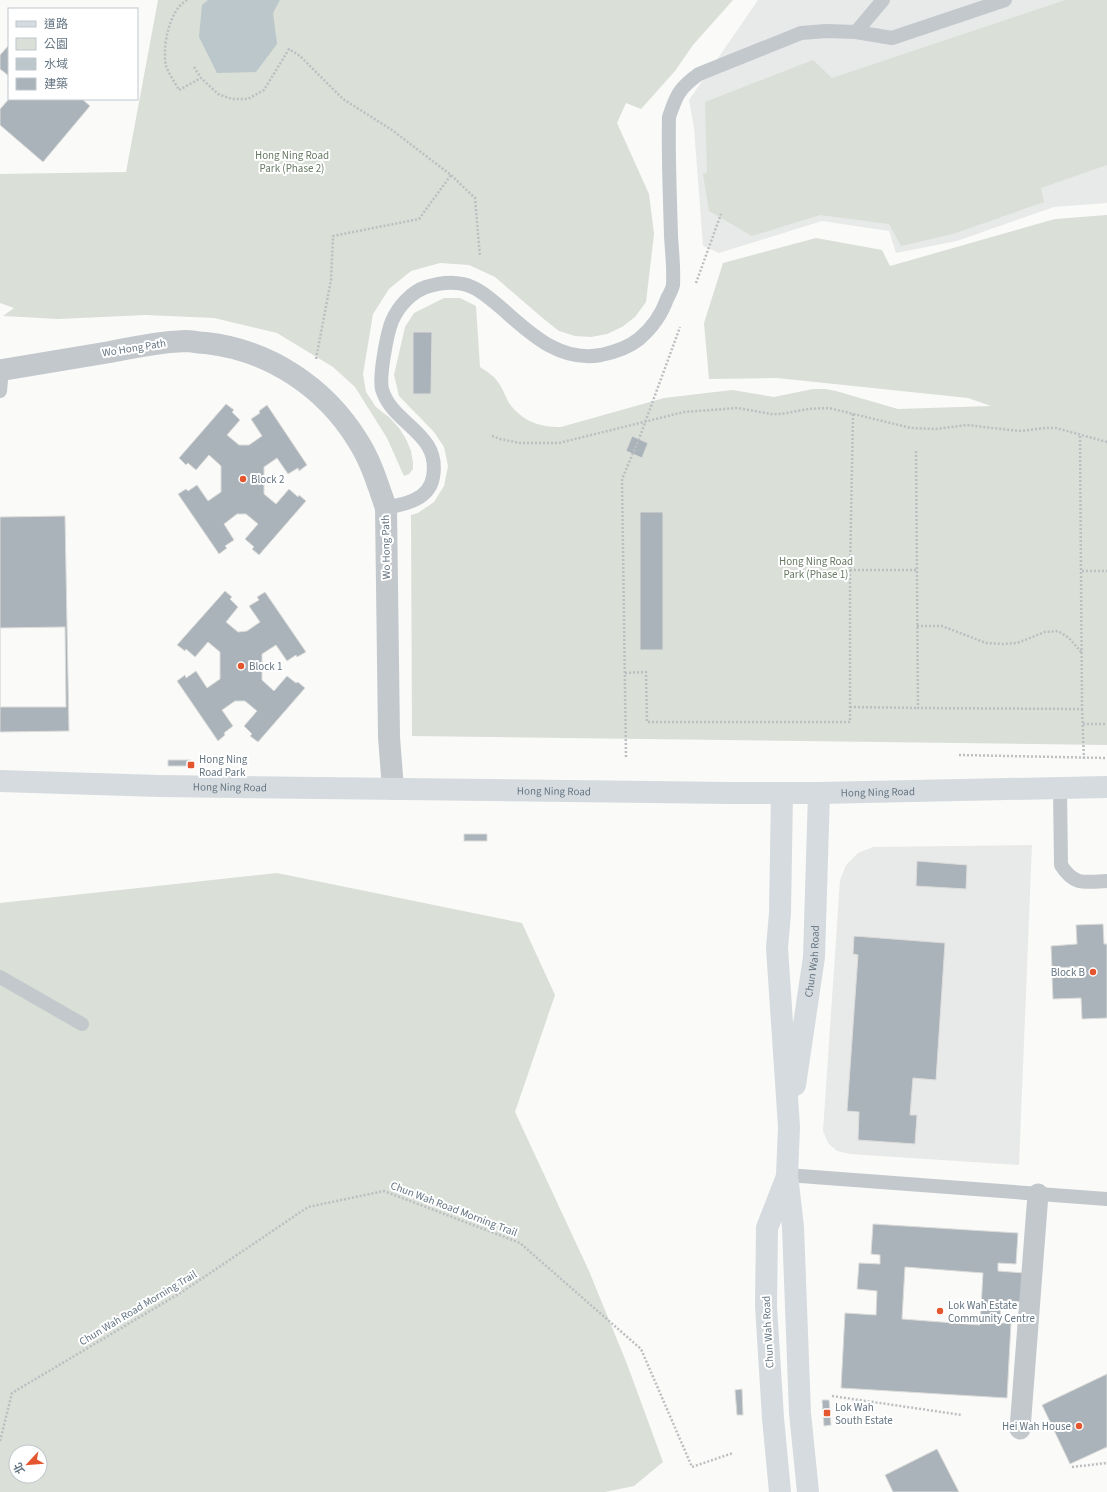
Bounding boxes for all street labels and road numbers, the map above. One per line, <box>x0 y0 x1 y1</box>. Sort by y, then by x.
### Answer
street label: Wo Hong Path <box>101 336 167 360</box>
street label: Wo Hong Path <box>378 515 394 579</box>
street label: Hong Ning Road <box>193 779 267 795</box>
street label: Hong Ning Road <box>517 783 591 799</box>
street label: Hong Ning Road <box>841 784 915 800</box>
street label: Chun Wah Road <box>801 925 822 998</box>
street label: Chun Wah Road Morning Trail <box>388 1178 520 1240</box>
street label: Chun Wah Road Morning Trail <box>76 1267 200 1349</box>
street label: Chun Wah Road <box>759 1296 777 1368</box>

